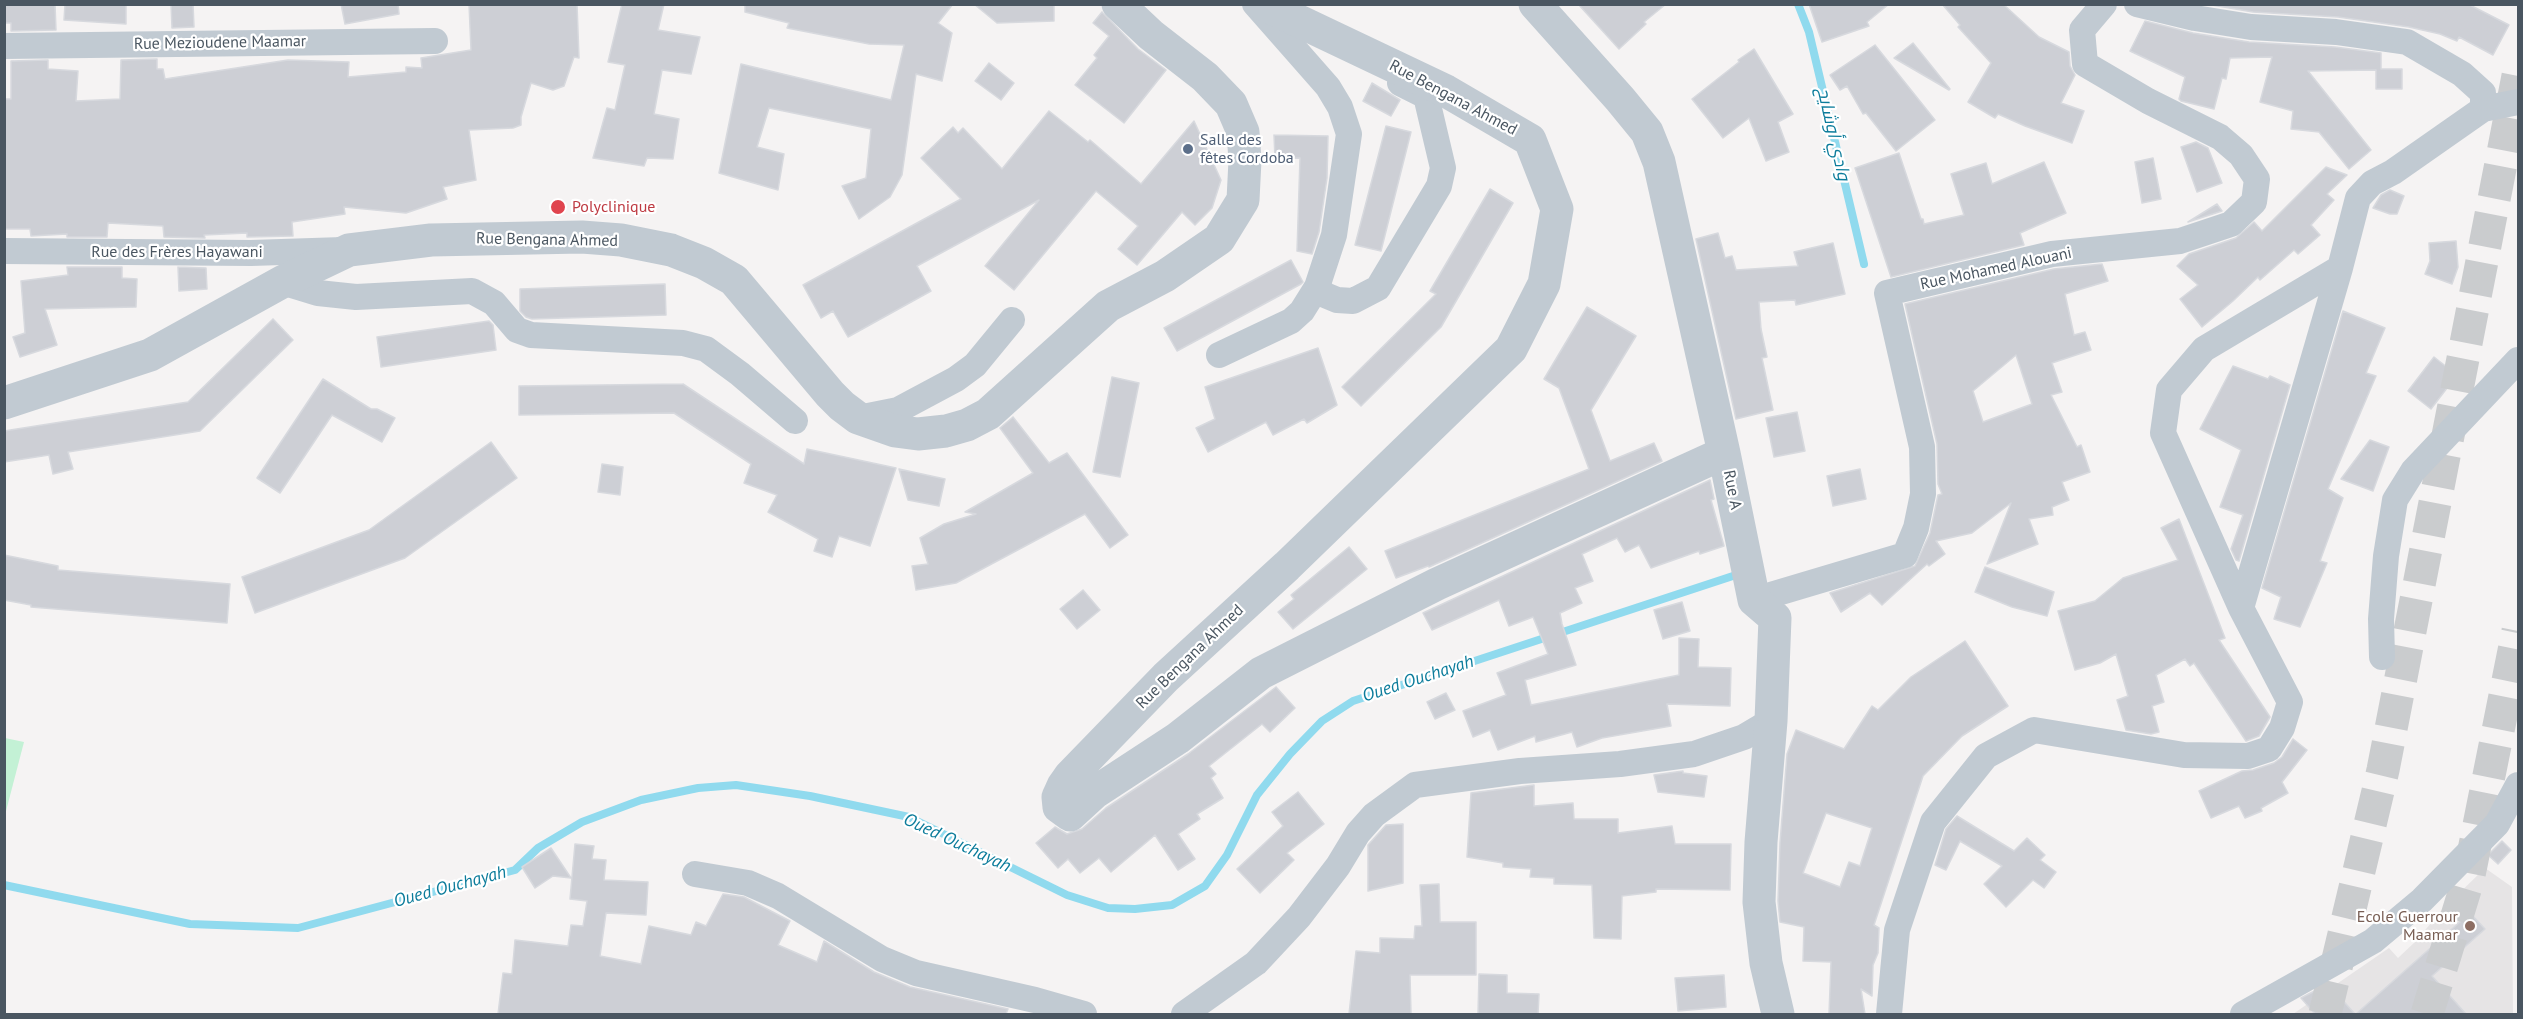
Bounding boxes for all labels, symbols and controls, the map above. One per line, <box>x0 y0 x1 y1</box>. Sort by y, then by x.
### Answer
street label: Rue Mezioudene Maamar <box>134 32 306 54</box>
street label: Rue Bengana Ahmed <box>1386 56 1520 140</box>
water label: وادي أوشايح <box>1812 85 1854 183</box>
place label: Salle des fêtes Cordoba <box>1200 130 1294 168</box>
marker: Salle des fêtes Cordoba <box>1181 142 1195 156</box>
place label: Polyclinique <box>572 197 655 217</box>
marker: Polyclinique <box>549 198 567 216</box>
street label: Rue Bengana Ahmed <box>476 229 618 251</box>
street label: Rue des Frères Hayawani <box>91 242 263 262</box>
street label: Rue Mohamed Alouani <box>1918 244 2074 294</box>
street label: Rue A <box>1719 469 1745 511</box>
street label: Rue Bengana Ahmed <box>1132 601 1248 713</box>
water label: Oued Ouchayah <box>1360 651 1476 707</box>
water label: Oued Ouchayah <box>900 809 1014 877</box>
water label: Oued Ouchayah <box>391 862 509 912</box>
place label: Ecole Guerrour Maamar <box>2357 907 2458 945</box>
marker: Ecole Guerrour Maamar <box>2463 919 2477 933</box>

